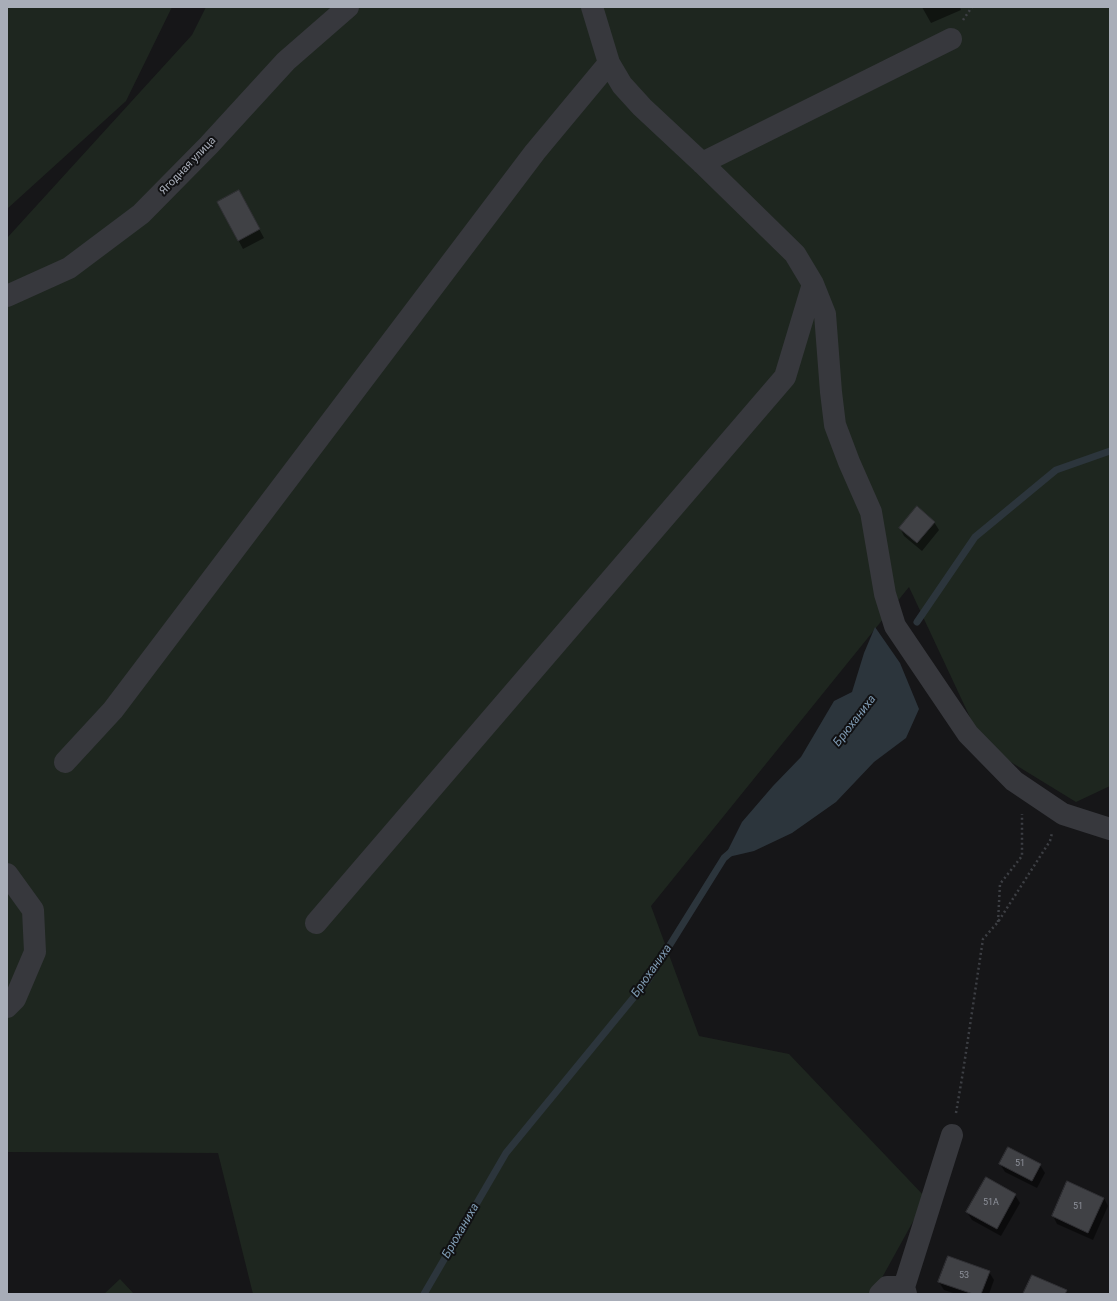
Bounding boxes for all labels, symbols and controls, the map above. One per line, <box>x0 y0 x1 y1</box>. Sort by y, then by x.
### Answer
street label: Ягодная улица <box>157 134 219 198</box>
water label: Брюханиха <box>831 693 879 749</box>
water label: Брюханиха <box>629 942 675 1000</box>
house number: 51 <box>1015 1159 1025 1169</box>
house number: 51А <box>983 1198 999 1208</box>
water label: Брюханиха <box>440 1201 482 1261</box>
house number: 51 <box>1073 1202 1083 1212</box>
house number: 53 <box>959 1271 969 1281</box>

